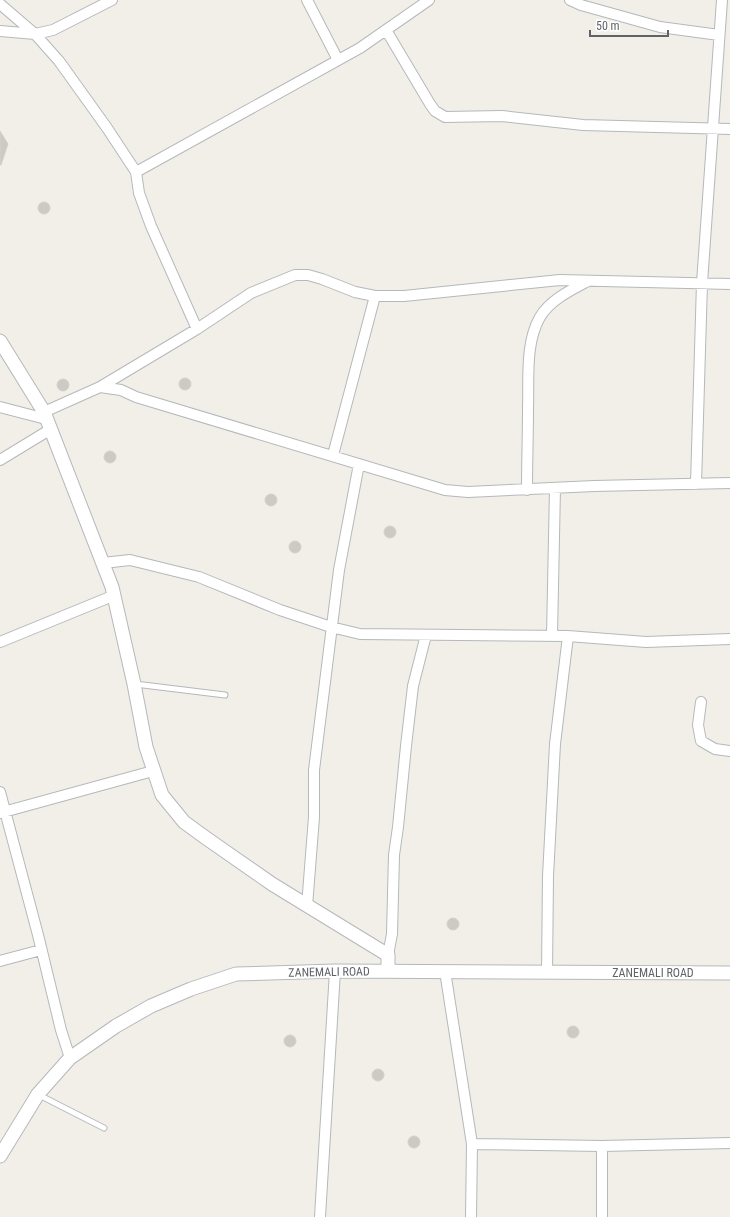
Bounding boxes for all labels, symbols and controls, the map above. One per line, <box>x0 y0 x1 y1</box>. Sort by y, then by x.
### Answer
scale bar <box>590 12 668 38</box>
text: 50 m <box>596 19 620 33</box>
street label: ZANEMALI ROAD <box>288 964 370 980</box>
street label: ZANEMALI ROAD <box>612 966 694 980</box>

